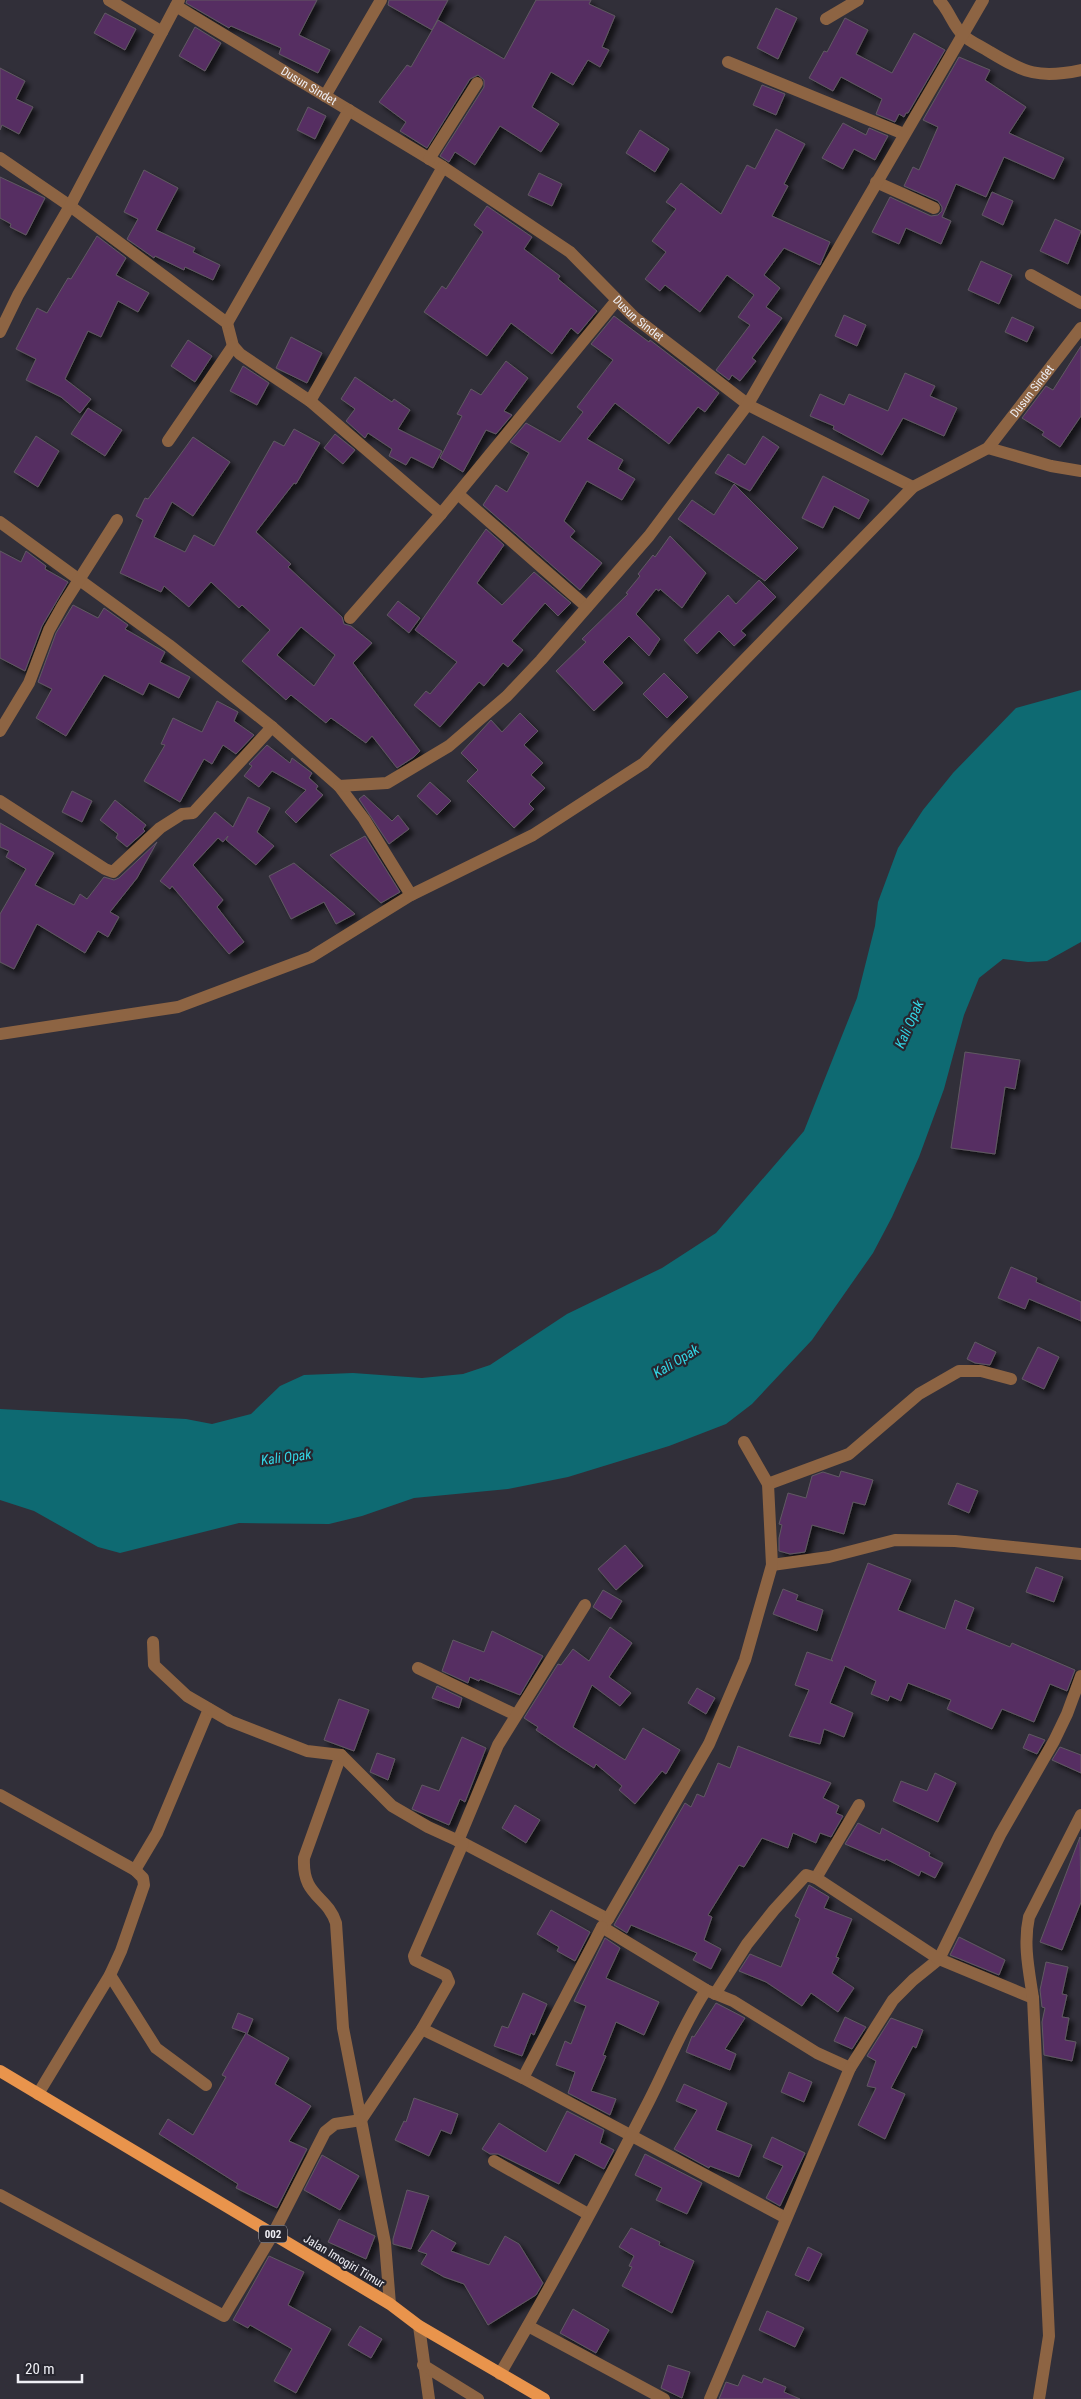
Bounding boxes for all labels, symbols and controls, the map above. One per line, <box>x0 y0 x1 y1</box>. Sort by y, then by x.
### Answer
street label: Dusun Sindet <box>278 64 339 108</box>
street label: Dusun Sindet <box>610 293 667 344</box>
street label: Dusun Sindet <box>1007 362 1057 420</box>
water label: Kali Opak <box>891 997 927 1050</box>
water label: Kali Opak <box>650 1341 703 1381</box>
water label: Kali Opak <box>260 1446 313 1468</box>
road number: 002 <box>259 2226 287 2242</box>
street label: Jalan Imogiri Timur <box>301 2231 387 2291</box>
scale bar <box>18 2352 81 2384</box>
text: 20 m <box>25 2360 55 2378</box>

